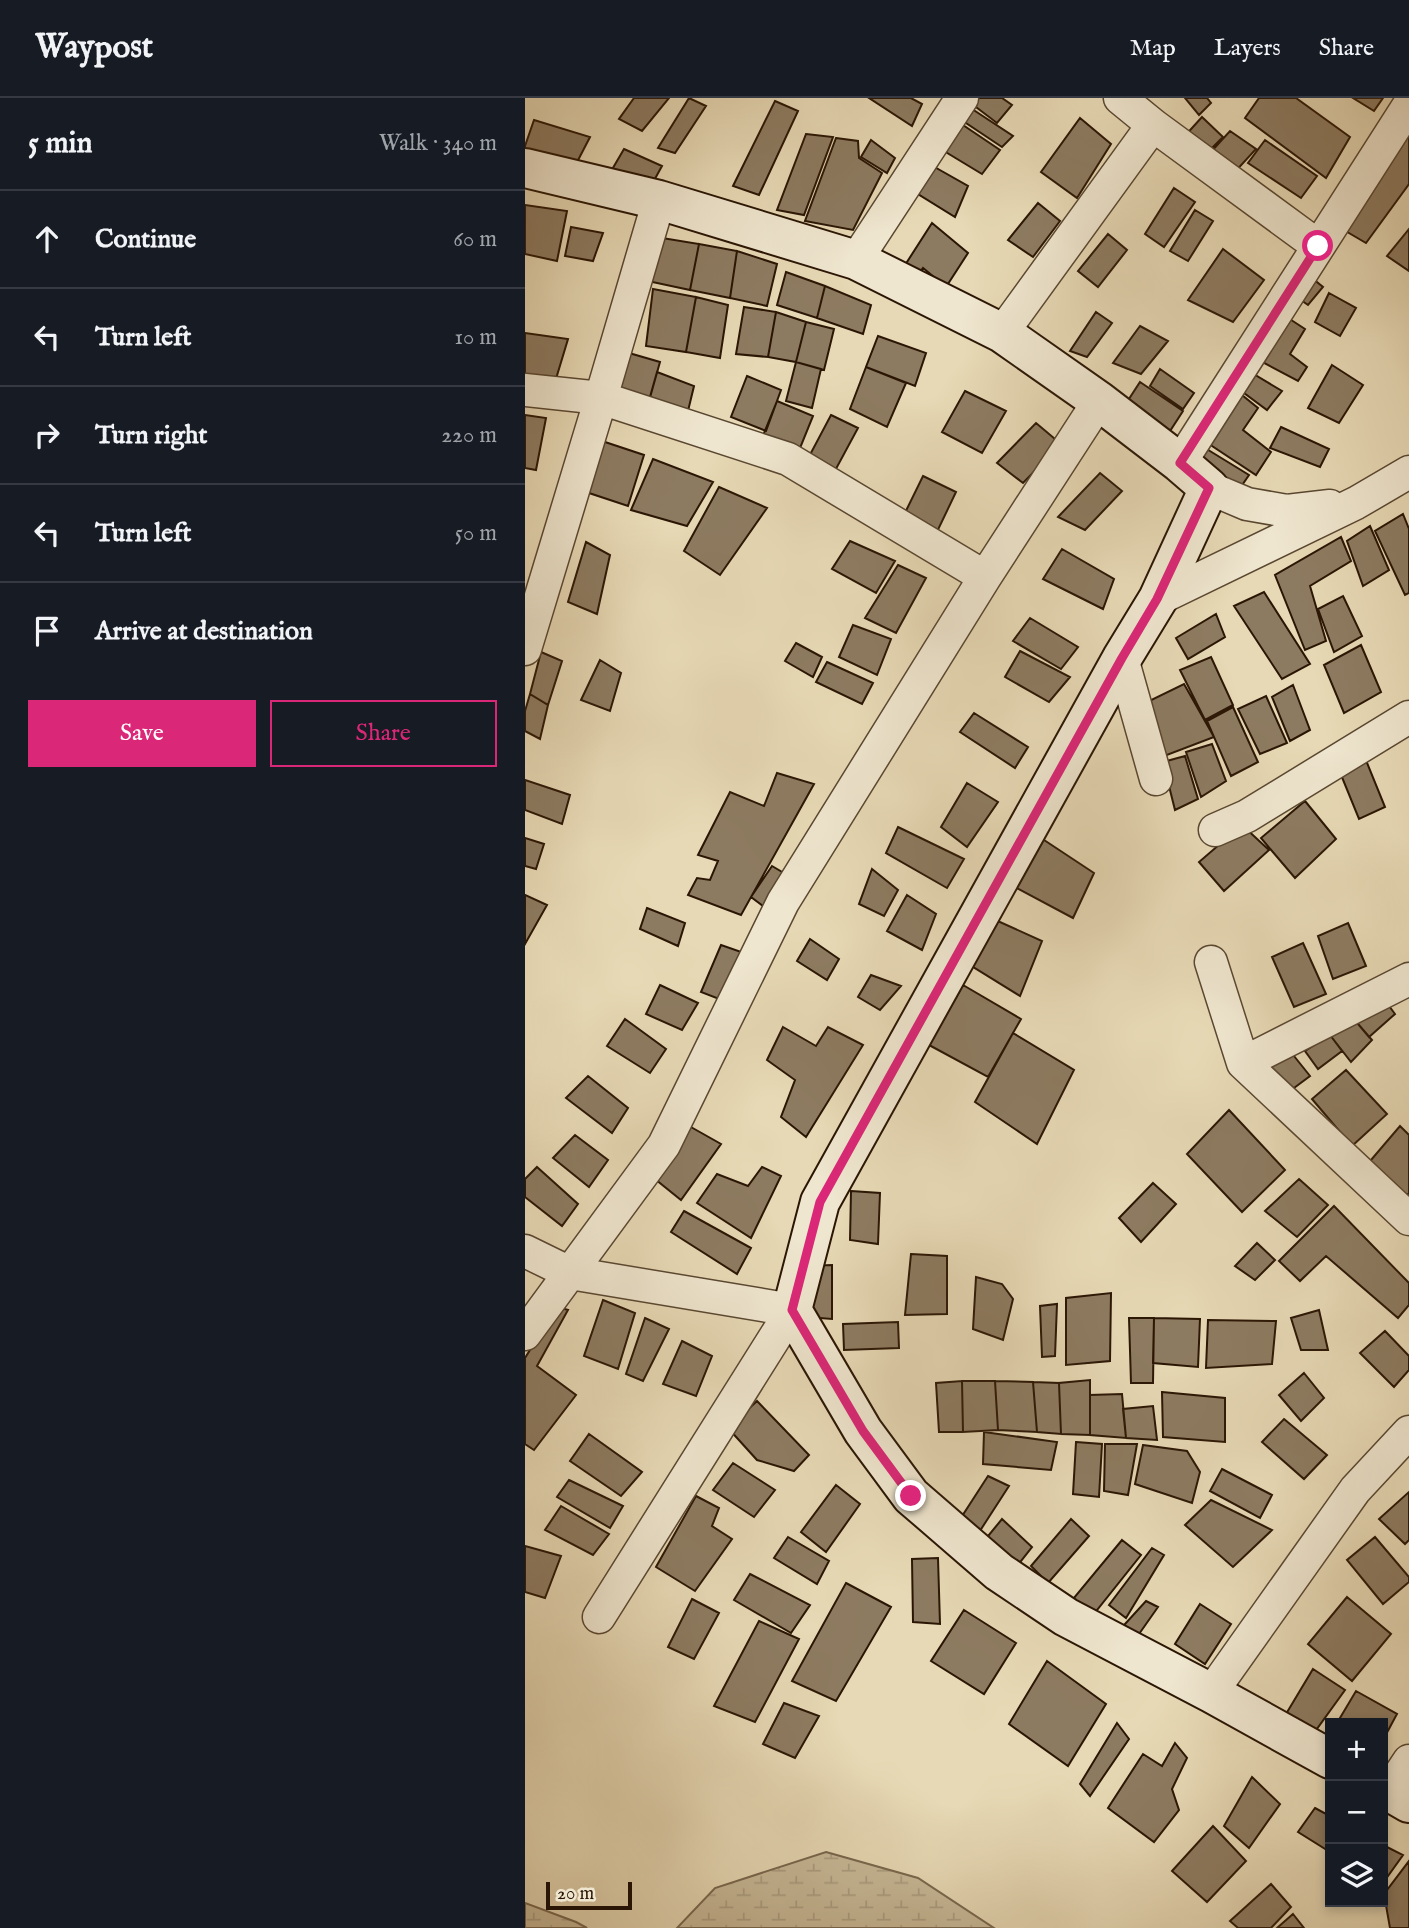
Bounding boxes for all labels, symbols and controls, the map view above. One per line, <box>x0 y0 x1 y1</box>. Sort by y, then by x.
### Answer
text: Waypost <box>35 27 153 69</box>
text: Map <box>1130 33 1176 64</box>
text: Layers <box>1214 33 1281 64</box>
text: Share <box>1319 33 1374 64</box>
text: 5 min <box>28 125 93 163</box>
text: Walk · 340 m <box>379 129 497 158</box>
icon: ahead <box>28 220 66 258</box>
text: Continue <box>95 223 196 256</box>
text: 60 m <box>453 225 497 254</box>
route start <box>1302 230 1333 261</box>
icon: left <box>28 318 66 356</box>
text: Turn left <box>95 321 192 354</box>
text: 10 m <box>454 323 497 352</box>
icon: right <box>28 416 66 454</box>
text: Turn right <box>95 419 208 452</box>
text: 220 m <box>441 421 497 450</box>
icon: left <box>28 514 66 552</box>
text: Turn left <box>95 517 192 550</box>
text: 50 m <box>455 519 497 548</box>
icon: arrive <box>28 612 66 650</box>
text: Arrive at destination <box>95 615 313 648</box>
button: Save <box>28 700 256 767</box>
button: Share <box>270 700 497 767</box>
route end <box>895 1480 926 1511</box>
map controls <box>1325 1718 1388 1907</box>
button: + <box>1325 1718 1388 1781</box>
button: − <box>1325 1781 1388 1844</box>
button: layers <box>1325 1844 1388 1907</box>
scale bar <box>546 1879 632 1911</box>
text: 20 m <box>557 1882 594 1906</box>

